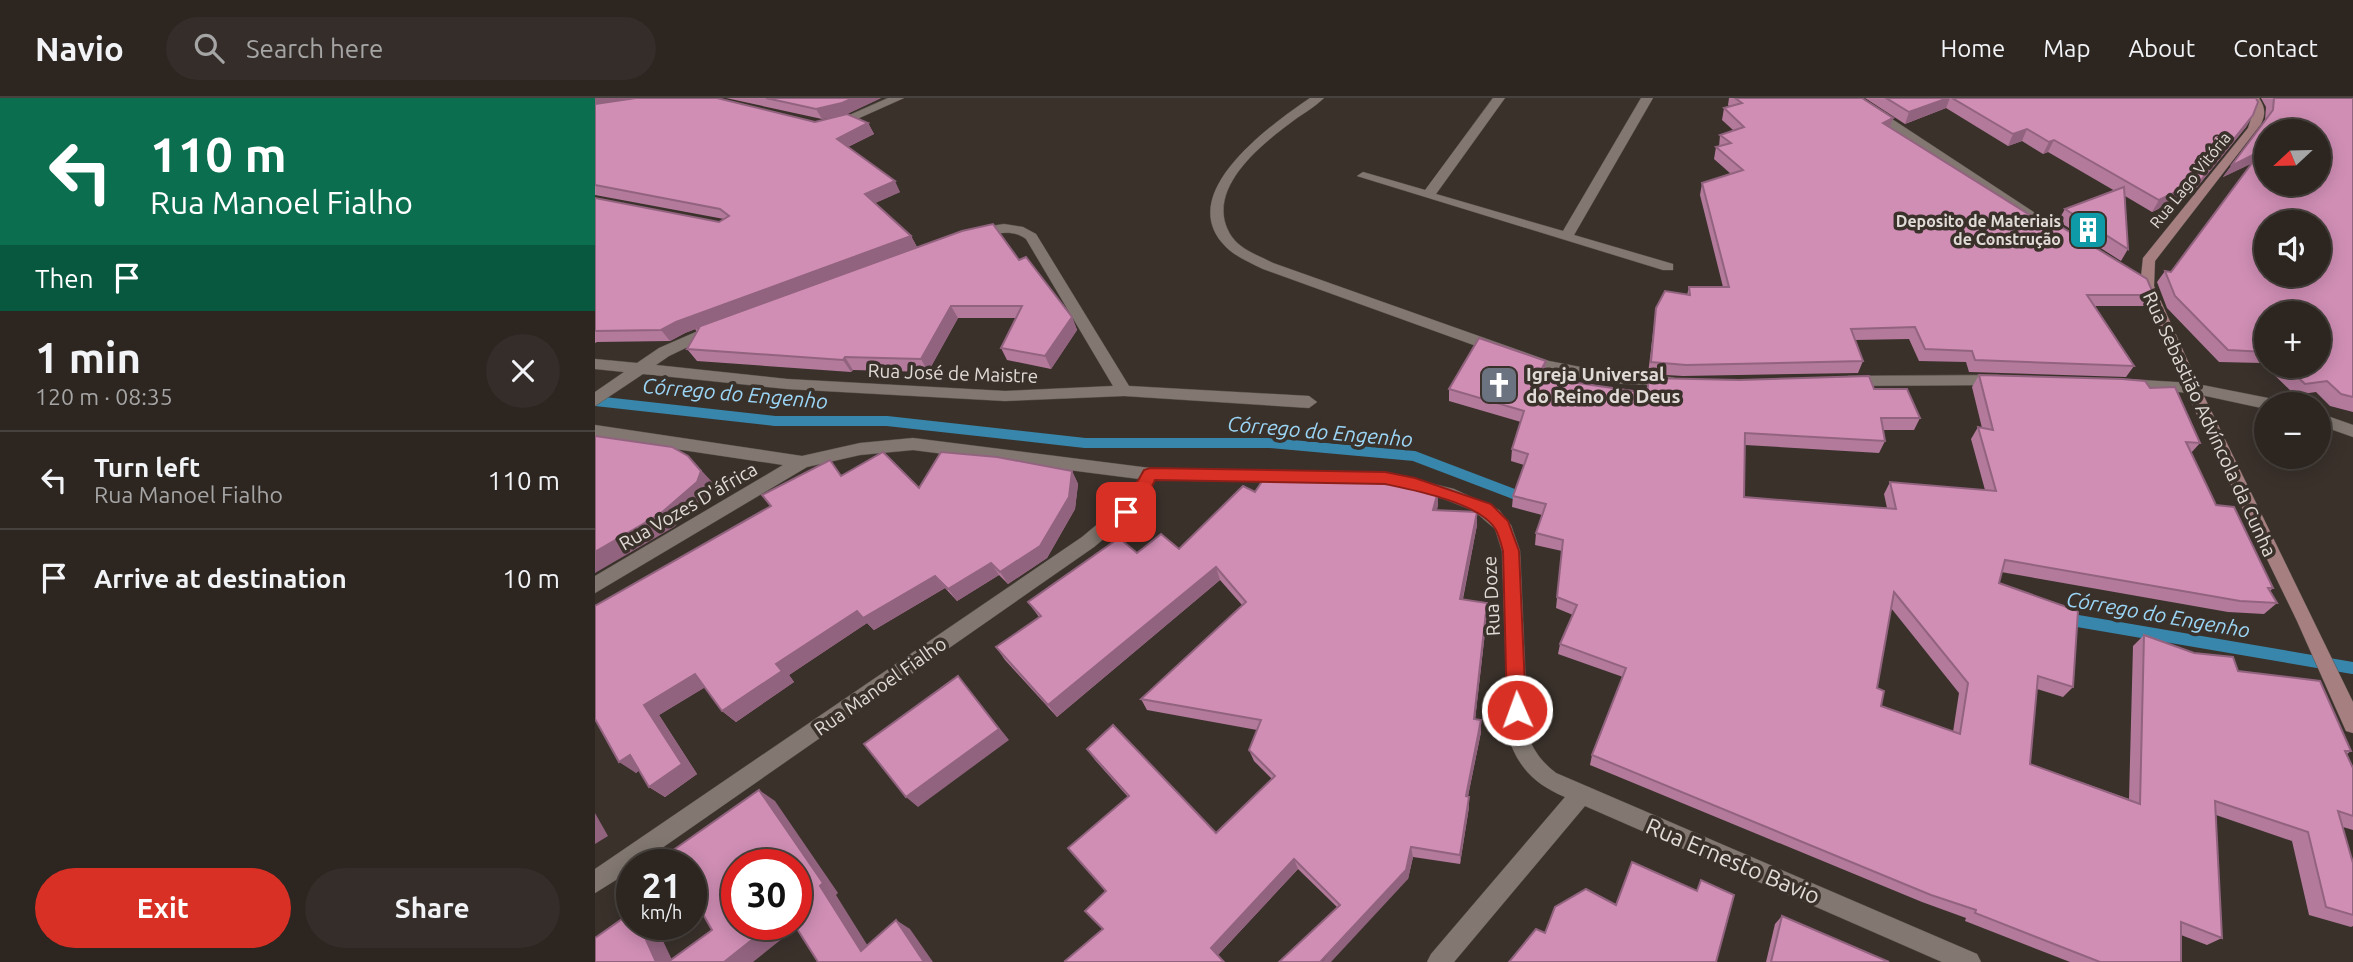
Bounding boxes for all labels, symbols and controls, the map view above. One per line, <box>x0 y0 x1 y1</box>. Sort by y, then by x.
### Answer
search box <box>166 17 656 80</box>
icon: search <box>190 29 228 67</box>
text: Navio <box>35 30 124 67</box>
text: Search here <box>246 34 383 63</box>
text: Home <box>1940 35 2005 62</box>
text: Map <box>2043 35 2090 62</box>
text: About <box>2128 35 2195 62</box>
text: Contact <box>2233 35 2318 62</box>
north arrow <box>2254 119 2331 196</box>
map controls <box>2254 119 2331 469</box>
icon: left <box>35 126 126 217</box>
text: 110 m <box>150 126 287 181</box>
street label: Rua Lago Vitória <box>2146 129 2234 231</box>
text: Rua Manoel Fialho <box>150 184 413 220</box>
building icon: Deposito de Materiais de Construção <box>2067 209 2109 251</box>
button: sound <box>2254 210 2331 287</box>
place label: Deposito de Materiais de Construção <box>1896 212 2061 249</box>
icon: arrive <box>108 259 146 297</box>
text: Then <box>35 264 94 293</box>
street label: Rua Sebastião Advíncola da Cunha <box>2139 288 2281 560</box>
button: + <box>2254 301 2331 378</box>
text: 1 min <box>35 334 141 381</box>
button: close <box>486 334 560 408</box>
street label: Rua José de Maistre <box>867 359 1039 387</box>
place label: Igreja Universal do Reino de Deus <box>1526 363 1680 407</box>
church icon: Igreja Universal do Reino de Deus <box>1478 364 1520 406</box>
water label: Córrego do Engenho <box>641 373 829 413</box>
text: 120 m · 08:35 <box>35 384 173 409</box>
button: − <box>2254 392 2331 469</box>
water label: Córrego do Engenho <box>1226 411 1414 451</box>
text: Turn left <box>94 453 200 482</box>
street label: Rua Vozes D'áfrica <box>615 457 761 555</box>
icon: left <box>35 461 73 499</box>
text: 110 m <box>488 466 560 495</box>
text: Rua Manoel Fialho <box>94 482 283 507</box>
pin <box>1096 482 1156 542</box>
icon: arrive <box>1107 493 1145 531</box>
street label: Rua Doze <box>1478 555 1504 637</box>
icon: arrive <box>35 559 73 597</box>
text: Arrive at destination <box>94 564 347 593</box>
text: 10 m <box>502 564 560 593</box>
water label: Córrego do Engenho <box>2065 586 2252 642</box>
street label: Rua Manoel Fialho <box>810 632 950 740</box>
position arrow <box>1480 673 1554 747</box>
street label: Rua Ernesto Bavio <box>1643 813 1824 908</box>
speed limit sign: 30 <box>721 849 812 940</box>
text: 21 <box>642 865 681 905</box>
button: Exit <box>35 868 291 948</box>
button: Share <box>305 868 560 948</box>
text: km/h <box>641 902 682 922</box>

